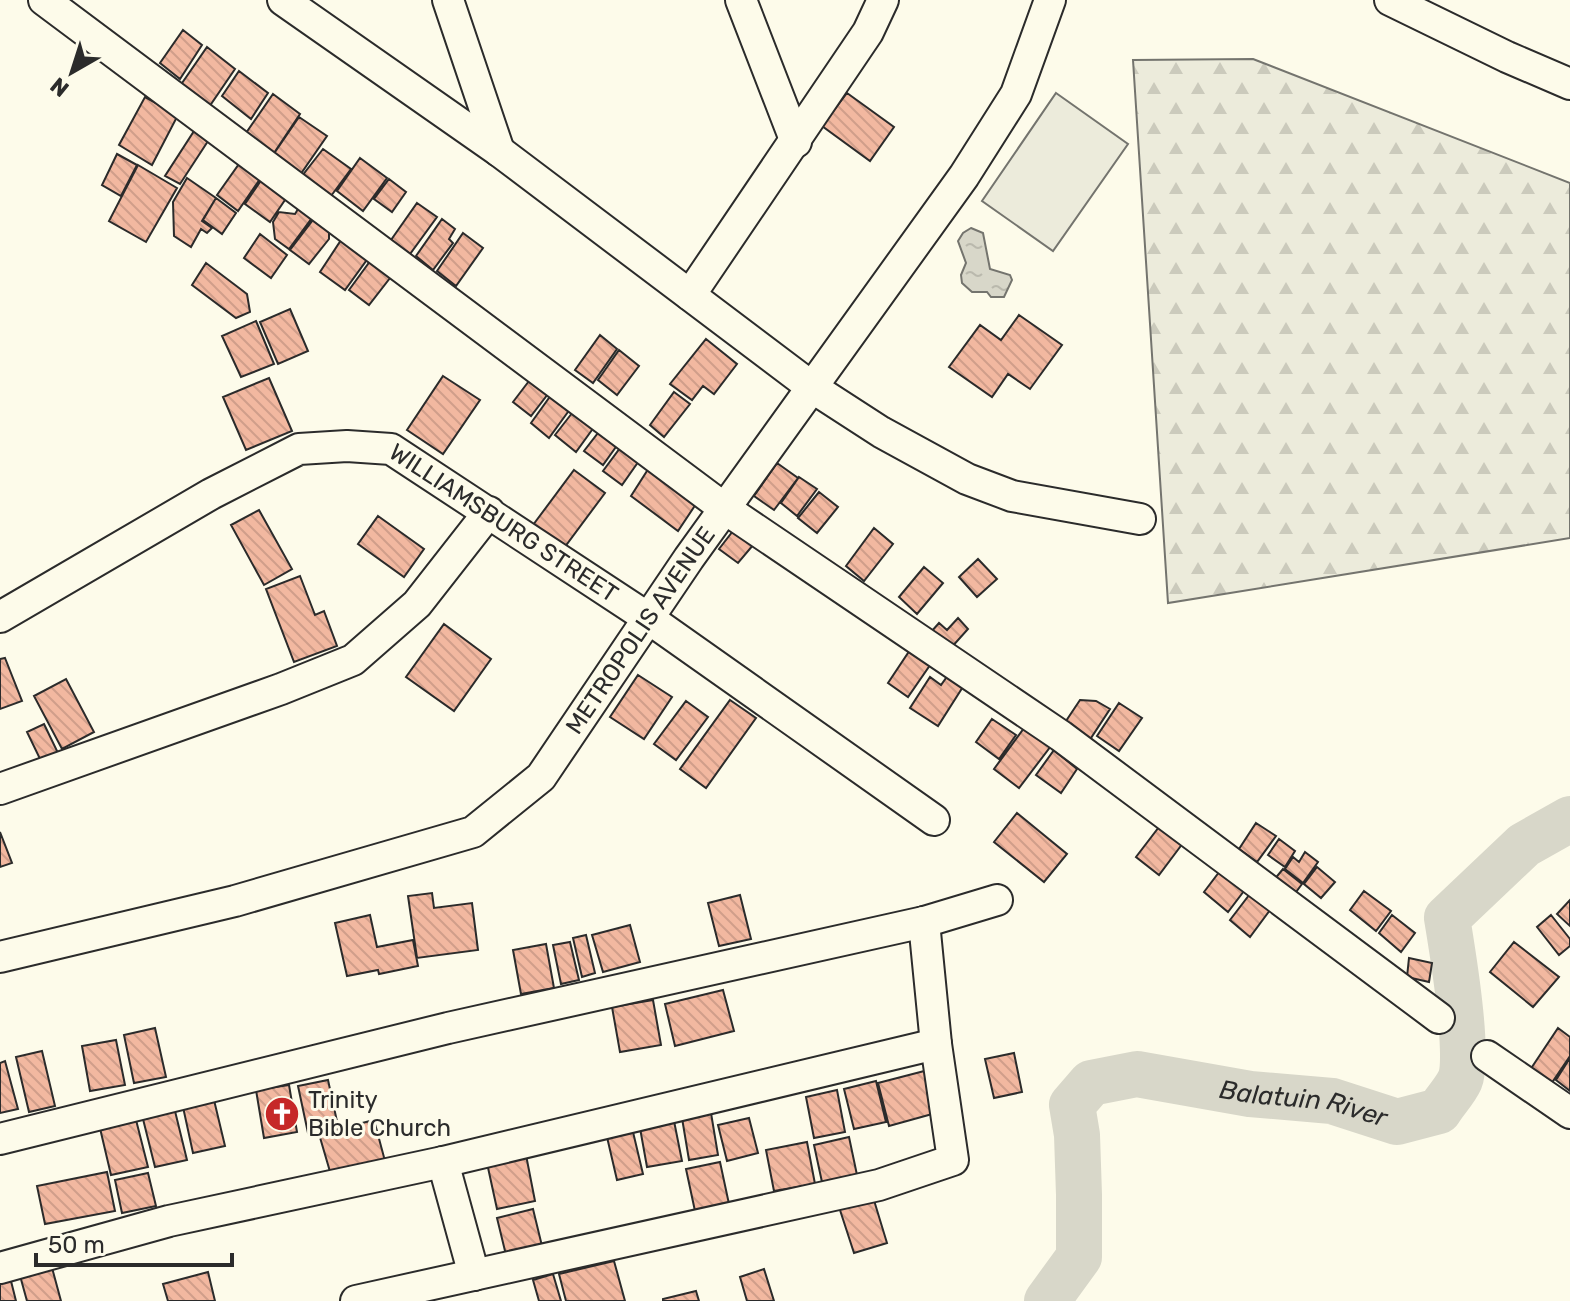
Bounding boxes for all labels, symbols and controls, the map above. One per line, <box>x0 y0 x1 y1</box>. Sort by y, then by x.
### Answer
north arrow <box>32 32 112 112</box>
text: N <box>45 72 74 103</box>
street label: WILLIAMSBURG STREET <box>384 438 623 608</box>
street label: METROPOLIS AVENUE <box>560 521 721 739</box>
water label: Balatuin River <box>1217 1073 1392 1134</box>
place label: Trinity Bible Church <box>308 1086 451 1142</box>
church icon: Trinity Bible Church <box>263 1095 301 1133</box>
scale bar <box>36 1217 232 1267</box>
text: 50 m <box>48 1231 105 1259</box>

